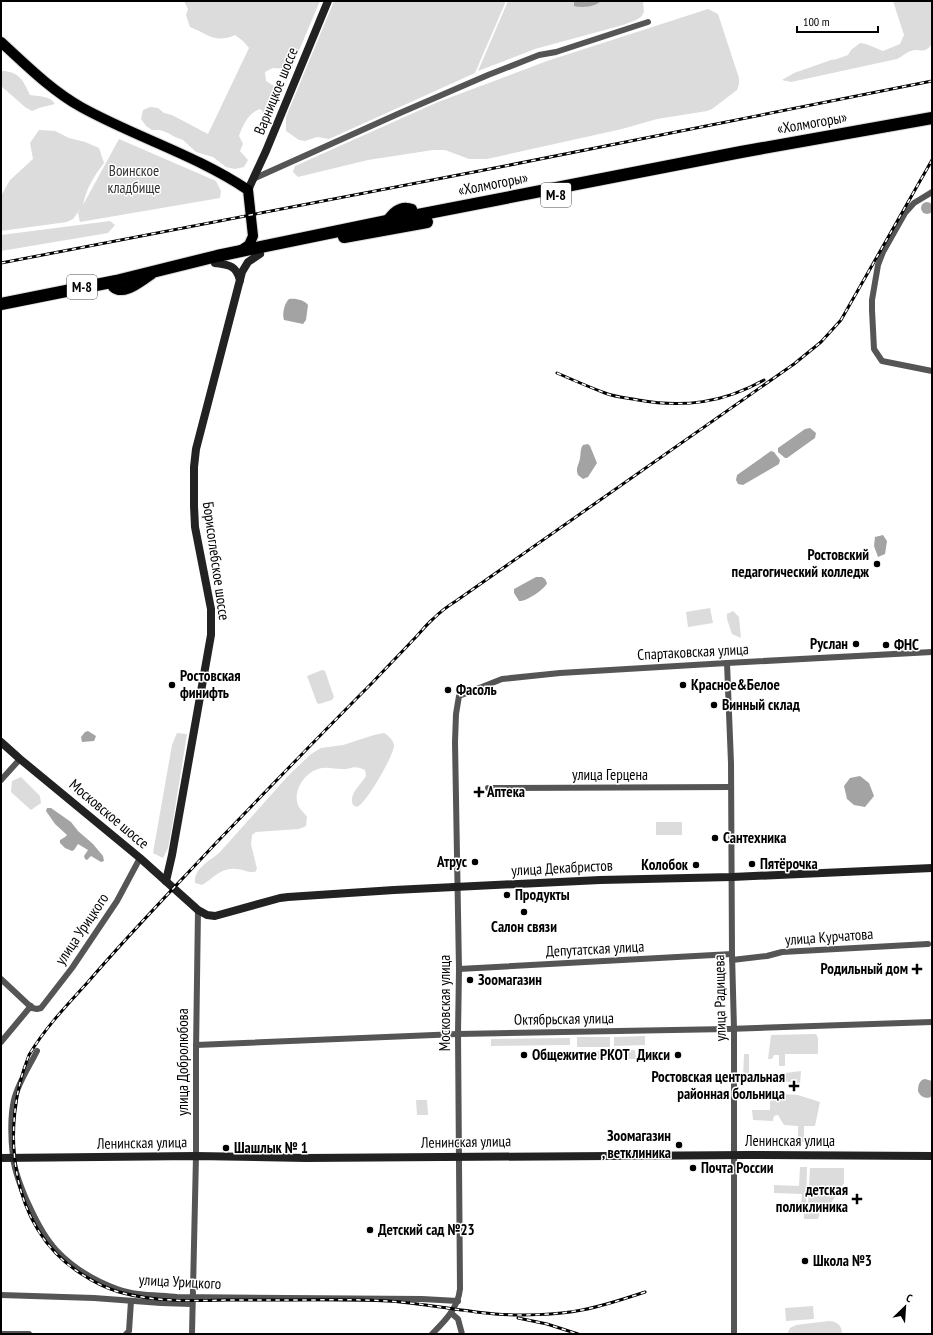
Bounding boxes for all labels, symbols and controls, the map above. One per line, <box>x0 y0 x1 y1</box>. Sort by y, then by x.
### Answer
scale bar <box>797 8 878 34</box>
text: 100 m <box>803 14 830 29</box>
street label: Варницкое шоссе <box>249 44 302 137</box>
street label: «Холмогоры» <box>775 107 849 138</box>
park label: Воинское кладбище <box>107 161 161 197</box>
street label: «Холмогоры» <box>456 167 530 200</box>
road number: М-8 <box>541 183 571 207</box>
road number: М-8 <box>67 275 97 299</box>
street label: Борисоглебское шоссе <box>199 500 234 621</box>
place label: Ростовский педагогический колледж <box>732 545 869 581</box>
marker: Ростовский педагогический колледж <box>872 559 882 569</box>
place label: Руслан <box>810 634 848 653</box>
place label: ФНС <box>894 635 919 654</box>
street label: Спартаковская улица <box>637 639 749 664</box>
marker: Руслан <box>851 639 861 649</box>
marker: ФНС <box>881 640 891 650</box>
place label: Ростовская финифть <box>180 666 241 702</box>
place label: Красное&Белое <box>691 675 780 694</box>
marker: Ростовская финифть <box>167 680 177 690</box>
place label: Фасоль <box>456 680 497 699</box>
marker: Красное&Белое <box>678 680 688 690</box>
marker: Фасоль <box>443 685 453 695</box>
place label: Винный склад <box>722 695 800 714</box>
marker: Винный склад <box>709 700 719 710</box>
street label: улица Герцена <box>572 765 648 784</box>
street label: Московское шоссе <box>66 775 153 852</box>
place label: Аптека <box>486 782 525 801</box>
marker: Аптека <box>474 787 484 797</box>
place label: Сантехника <box>723 828 786 847</box>
marker: Сантехника <box>710 833 720 843</box>
place label: Атрус <box>436 852 468 871</box>
place label: Пятёрочка <box>760 854 818 873</box>
street label: улица Декабристов <box>511 855 613 880</box>
place label: Колобок <box>641 855 689 874</box>
marker: Атрус <box>470 857 480 867</box>
marker: Пятёрочка <box>747 859 757 869</box>
marker: Колобок <box>691 860 701 870</box>
place label: Продукты <box>515 885 570 904</box>
street label: улица Урицкого <box>51 889 112 968</box>
marker: Продукты <box>502 890 512 900</box>
marker: Салон связи <box>519 907 529 917</box>
place label: Салон связи <box>491 917 557 936</box>
street label: улица Курчатова <box>784 924 874 949</box>
street label: Депутатская улица <box>545 936 645 961</box>
street label: улица Радищева <box>709 954 730 1042</box>
street label: Московская улица <box>435 955 454 1051</box>
place label: Родильный дом <box>821 959 908 978</box>
marker: Родильный дом <box>911 963 923 975</box>
place label: Зоомагазин <box>478 970 542 989</box>
marker: Зоомагазин <box>465 975 475 985</box>
street label: улица Добролюбова <box>173 1008 192 1116</box>
street label: Октябрьская улица <box>514 1008 614 1029</box>
place label: Общежитие РКОТ <box>532 1045 630 1064</box>
place label: Дикси <box>637 1045 670 1064</box>
marker: Общежитие РКОТ <box>519 1050 529 1060</box>
marker: Дикси <box>673 1050 683 1060</box>
place label: Ростовская центральная районная больница <box>651 1067 785 1103</box>
marker: Ростовская центральная районная больница <box>788 1080 800 1092</box>
place label: Зоомагазин , ветклиника <box>602 1126 671 1162</box>
street label: Ленинская улица <box>420 1131 511 1152</box>
street label: Ленинская улица <box>744 1131 835 1150</box>
street label: Ленинская улица <box>96 1132 187 1153</box>
place label: Шашлык № 1 <box>234 1138 308 1157</box>
marker: Зоомагазин , ветклиника <box>674 1140 684 1150</box>
marker: Шашлык № 1 <box>221 1143 231 1153</box>
place label: Почта России <box>701 1158 774 1177</box>
marker: Почта России <box>688 1163 698 1173</box>
place label: детская поликлиника <box>776 1180 848 1216</box>
marker: детская поликлиника <box>851 1193 863 1205</box>
place label: Детский сад №23 <box>378 1220 475 1239</box>
marker: Детский сад №23 <box>365 1225 375 1235</box>
place label: Школа №3 <box>813 1251 872 1270</box>
marker: Школа №3 <box>800 1256 810 1266</box>
street label: улица Урицкого <box>138 1270 222 1293</box>
north arrow <box>885 1287 925 1327</box>
text: С <box>904 1291 914 1305</box>

